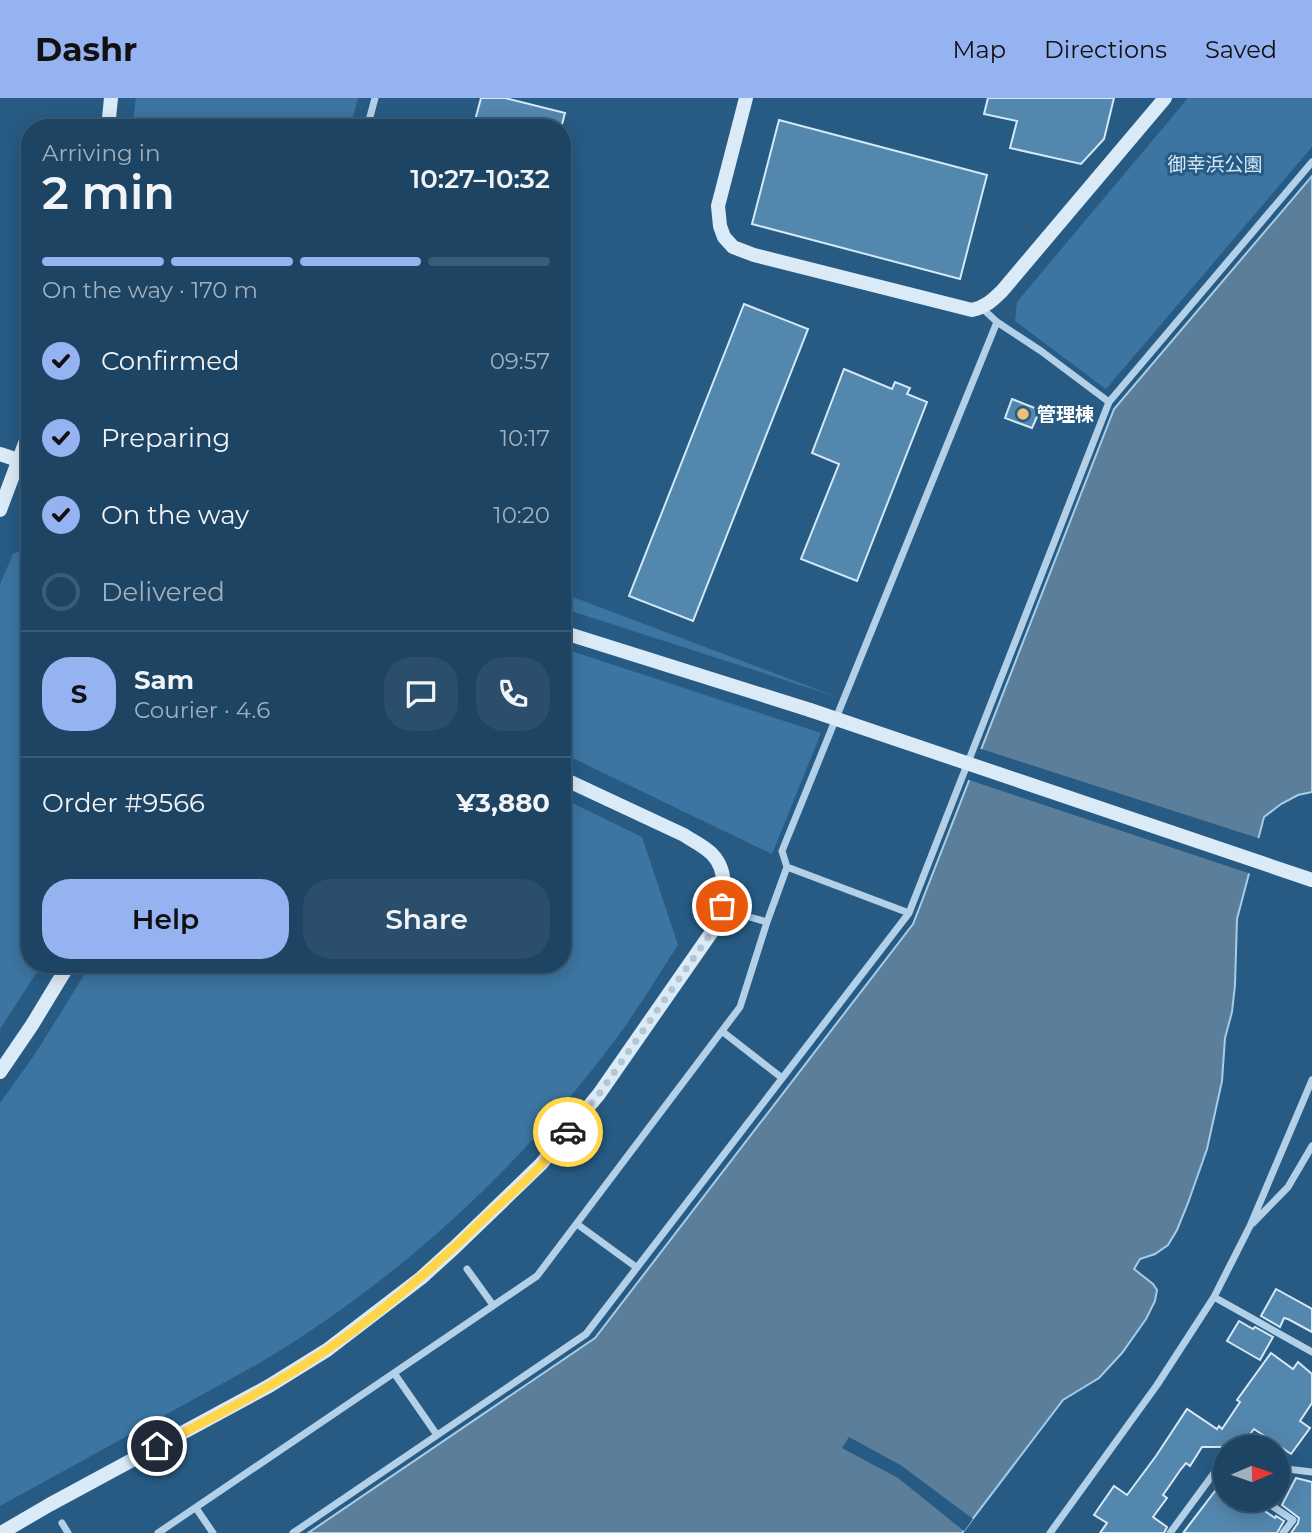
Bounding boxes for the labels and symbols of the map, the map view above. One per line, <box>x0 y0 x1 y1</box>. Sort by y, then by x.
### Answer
park label: 御幸浜公園 <box>1167 153 1263 176</box>
place label: 管理棟 <box>1037 403 1094 426</box>
marker: 管理棟 <box>1015 406 1031 422</box>
pin <box>692 876 752 936</box>
courier <box>533 1097 603 1167</box>
pin <box>127 1416 187 1476</box>
north arrow <box>1213 1435 1290 1512</box>

